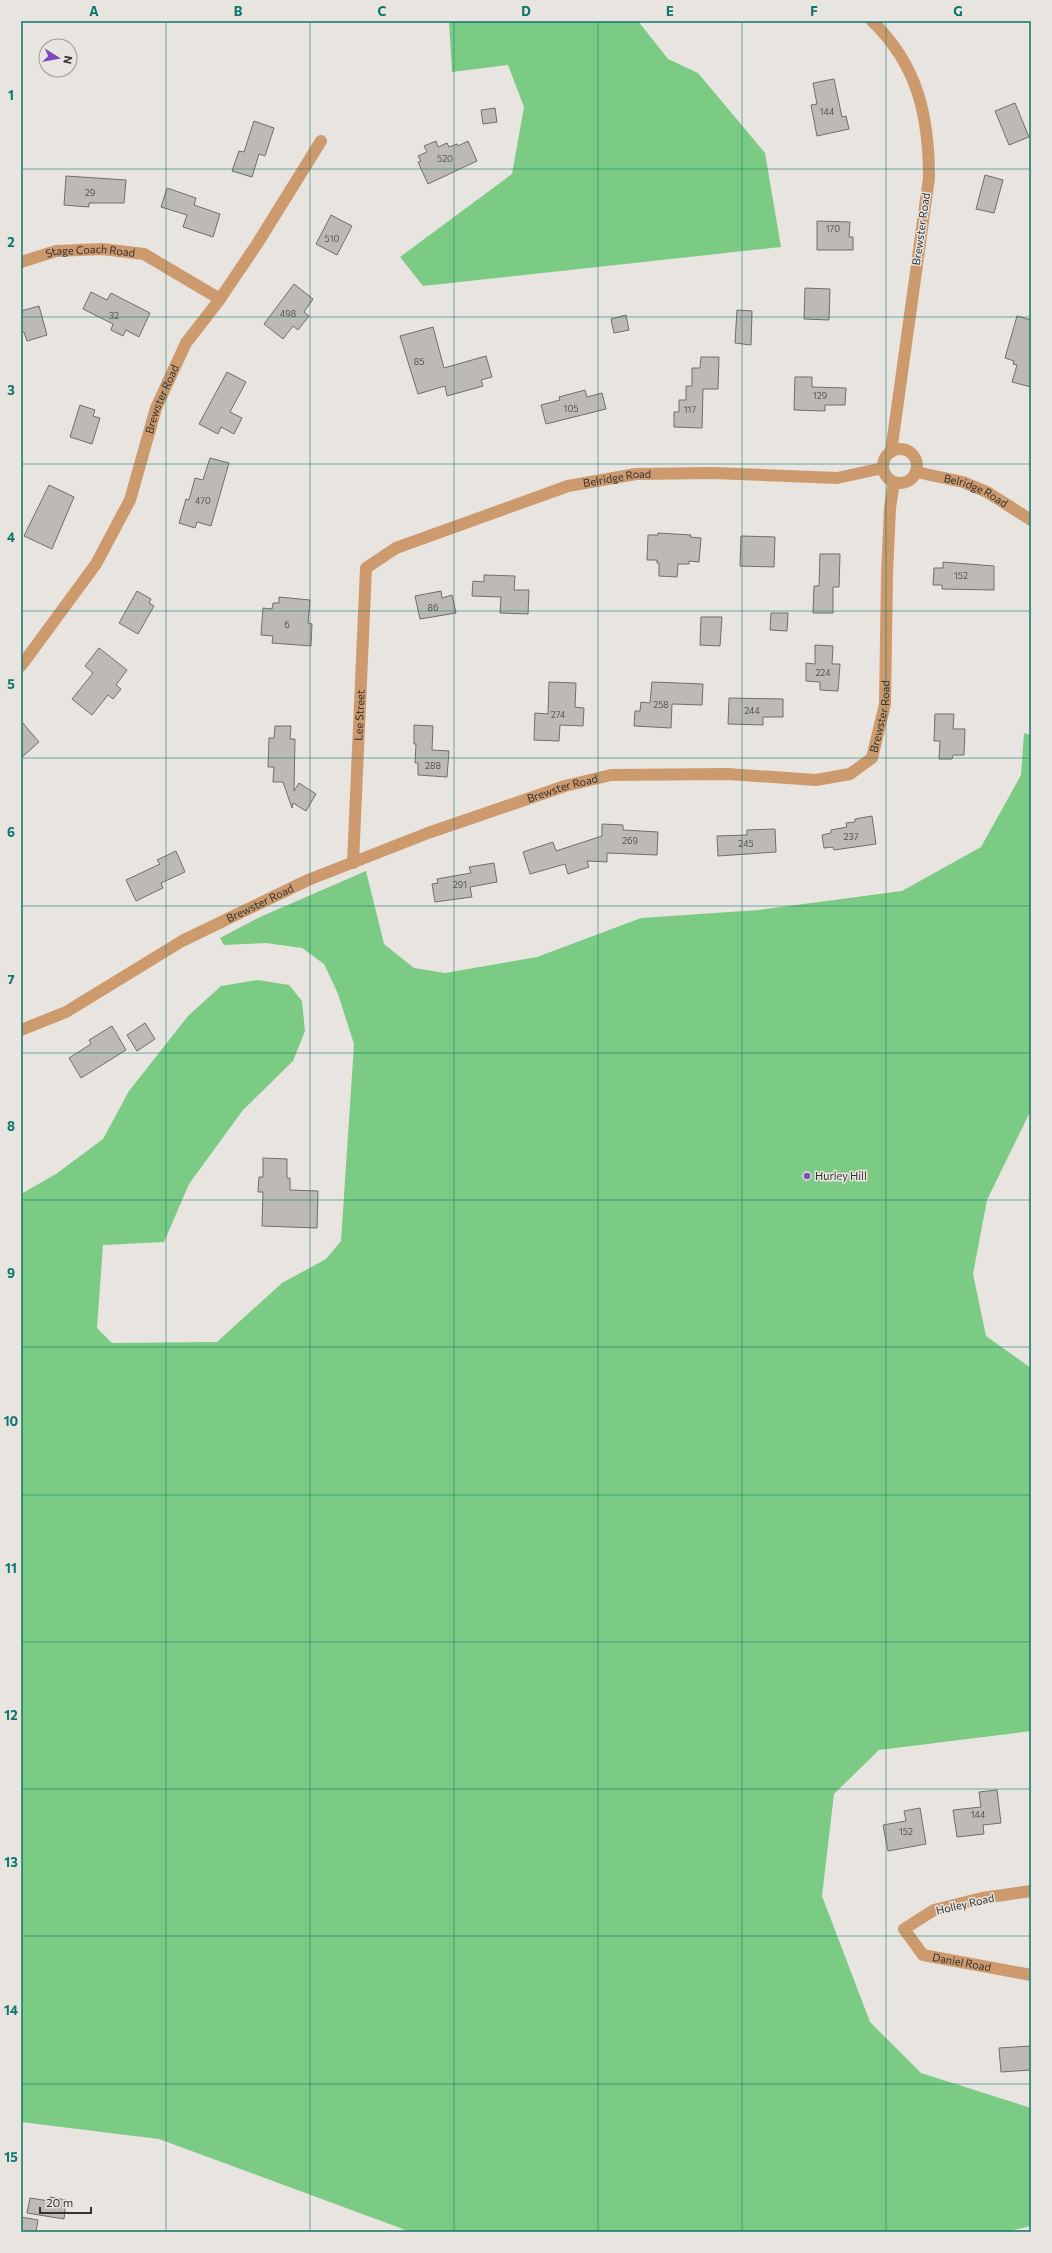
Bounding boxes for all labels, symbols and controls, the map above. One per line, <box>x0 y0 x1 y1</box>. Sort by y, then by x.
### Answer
text: A <box>89 3 99 19</box>
text: B <box>234 3 243 19</box>
text: C <box>378 3 387 19</box>
text: D <box>521 3 531 19</box>
text: E <box>666 3 674 19</box>
text: F <box>810 3 818 19</box>
text: G <box>953 3 963 19</box>
north arrow <box>38 38 78 78</box>
text: N <box>61 55 75 65</box>
text: 1 <box>8 87 14 103</box>
house number: 144 <box>820 106 835 117</box>
house number: 520 <box>437 153 453 164</box>
house number: 29 <box>85 187 95 198</box>
street label: Brewster Road <box>909 192 932 266</box>
house number: 170 <box>826 223 840 234</box>
house number: 510 <box>325 233 340 244</box>
text: 2 <box>7 234 15 250</box>
street label: Stage Coach Road <box>44 242 136 260</box>
house number: 498 <box>280 308 296 319</box>
house number: 32 <box>109 310 119 321</box>
house number: 85 <box>414 356 424 367</box>
street label: Brewster Road <box>142 362 181 435</box>
text: 3 <box>7 382 15 398</box>
house number: 129 <box>813 390 827 401</box>
house number: 105 <box>564 403 578 414</box>
house number: 117 <box>684 404 696 415</box>
street label: Belridge Road <box>582 467 651 489</box>
street label: Belridge Road <box>943 471 1010 510</box>
house number: 470 <box>195 495 211 506</box>
text: 4 <box>7 529 15 545</box>
house number: 152 <box>954 570 968 581</box>
house number: 86 <box>428 602 438 613</box>
house number: 6 <box>284 619 290 630</box>
house number: 224 <box>815 667 831 678</box>
text: 5 <box>7 676 15 692</box>
street label: Brewster Road <box>867 680 891 754</box>
street label: Lee Street <box>351 689 367 741</box>
house number: 258 <box>653 699 669 710</box>
house number: 244 <box>744 705 760 716</box>
house number: 274 <box>551 709 566 720</box>
house number: 288 <box>425 760 441 771</box>
street label: Brewster Road <box>525 771 599 805</box>
text: 6 <box>7 824 15 840</box>
house number: 237 <box>844 831 859 842</box>
house number: 269 <box>622 835 638 846</box>
house number: 245 <box>738 838 754 849</box>
house number: 291 <box>453 879 467 890</box>
street label: Brewster Road <box>224 881 295 925</box>
text: 7 <box>7 971 15 987</box>
text: 8 <box>7 1118 15 1134</box>
place label: Hurley Hill <box>815 1169 867 1182</box>
marker: Hurley Hill <box>802 1171 812 1181</box>
text: 9 <box>7 1265 15 1281</box>
text: 10 <box>4 1413 19 1429</box>
text: 11 <box>5 1560 17 1576</box>
text: 12 <box>4 1707 18 1723</box>
house number: 144 <box>971 1809 986 1820</box>
house number: 152 <box>899 1826 913 1837</box>
text: 13 <box>4 1854 18 1870</box>
street label: Holley Road <box>934 1890 995 1917</box>
street label: Daniel Road <box>931 1950 992 1973</box>
text: 14 <box>4 2002 18 2018</box>
text: 15 <box>4 2149 18 2165</box>
scale bar <box>40 2189 91 2215</box>
text: 20 m <box>46 2195 73 2209</box>

